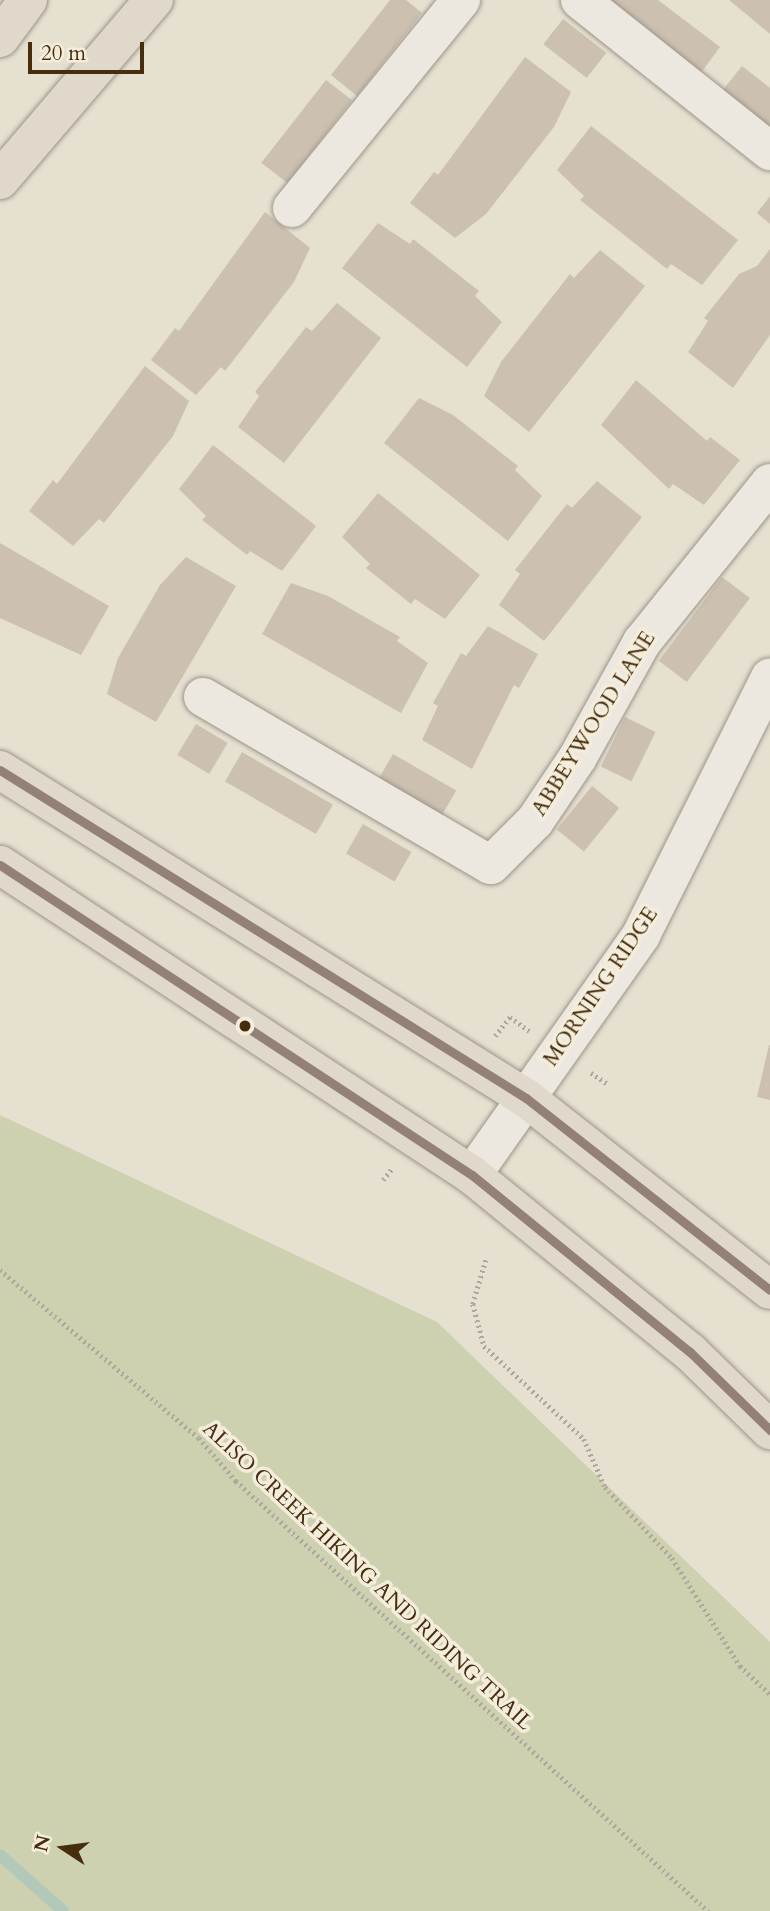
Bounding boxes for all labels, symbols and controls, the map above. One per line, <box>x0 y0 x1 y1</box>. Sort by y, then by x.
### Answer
scale bar <box>32 28 147 72</box>
text: 20 m <box>41 39 86 68</box>
street label: ABBEYWOOD LANE <box>527 627 661 821</box>
street label: MORNING RIDGE <box>539 903 663 1071</box>
unlabelled marker <box>238 1019 252 1033</box>
street label: ALISO CREEK HIKING AND RIDING TRAIL <box>197 1416 537 1736</box>
north arrow <box>28 1813 98 1883</box>
text: N <box>28 1832 57 1854</box>

